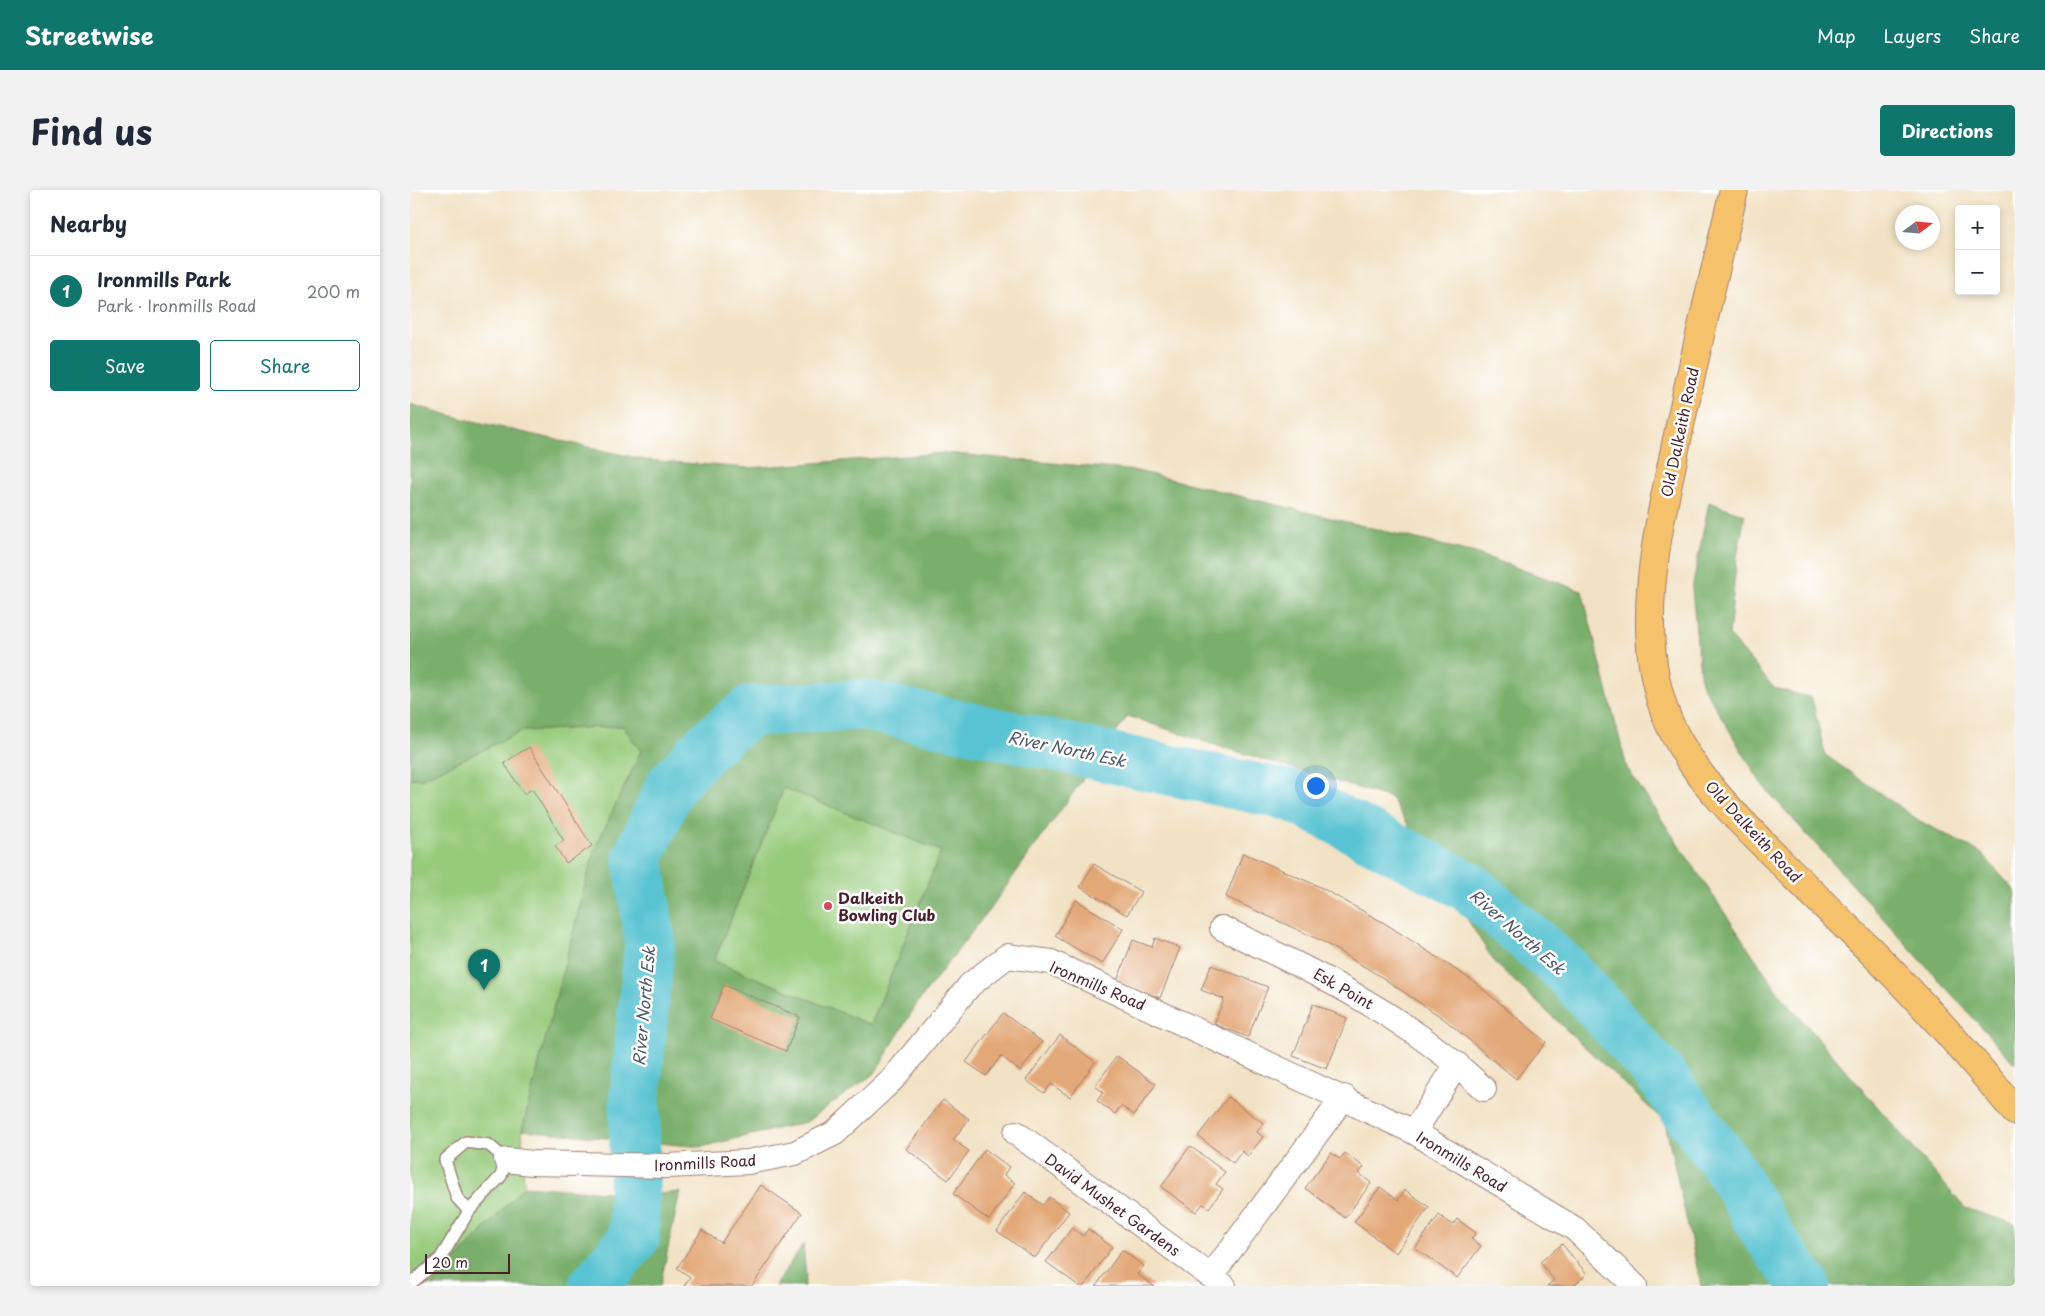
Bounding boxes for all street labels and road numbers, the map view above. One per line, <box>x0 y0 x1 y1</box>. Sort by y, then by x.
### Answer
street label: Old Dalkeith Road <box>1654 365 1704 499</box>
street label: Old Dalkeith Road <box>1701 775 1807 887</box>
street label: Ironmills Road <box>1046 954 1150 1016</box>
street label: Esk Point <box>1310 962 1378 1014</box>
street label: Ironmills Road <box>1412 1125 1512 1197</box>
street label: David Mushet Gardens <box>1040 1147 1186 1261</box>
street label: Ironmills Road <box>653 1148 757 1176</box>

